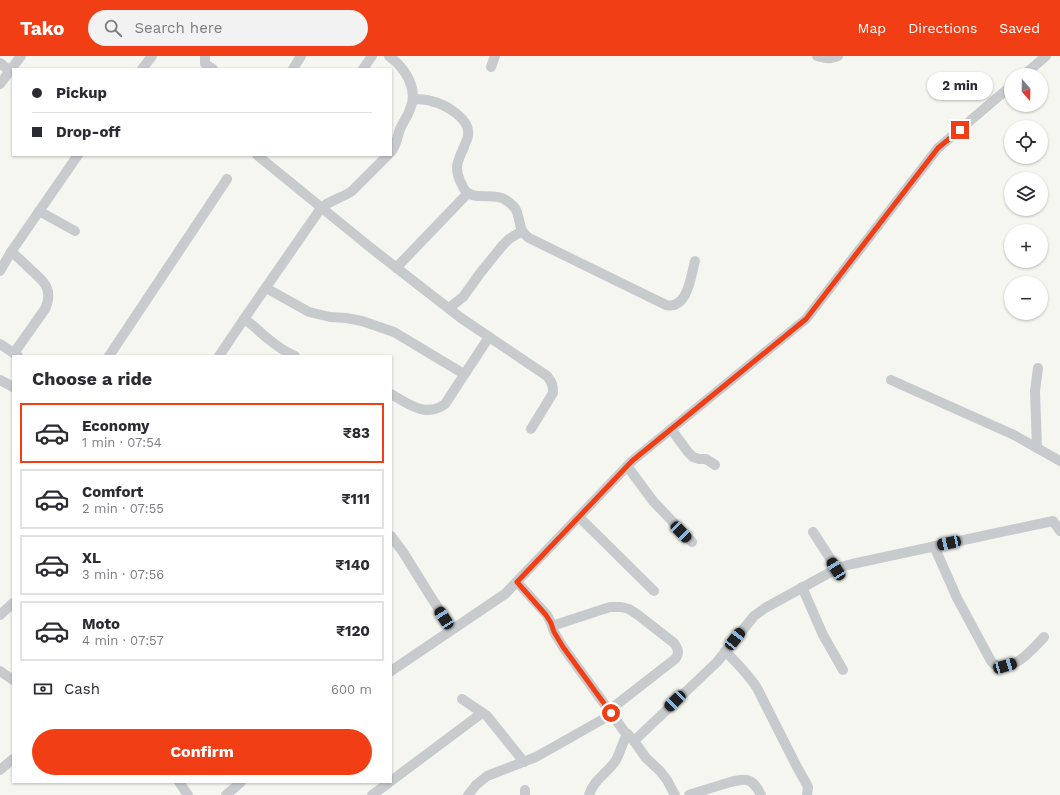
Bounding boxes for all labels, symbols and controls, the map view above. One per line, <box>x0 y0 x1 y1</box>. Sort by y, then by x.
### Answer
search box <box>88 10 368 46</box>
text: Tako <box>20 17 64 40</box>
icon: search <box>102 17 124 39</box>
text: Search here <box>134 19 222 37</box>
text: Map <box>858 20 886 36</box>
text: Directions <box>908 20 977 36</box>
text: Saved <box>999 20 1040 36</box>
north arrow <box>1004 68 1048 112</box>
map controls <box>1004 68 1048 320</box>
callout: 2 min <box>927 72 993 100</box>
text: 2 min <box>942 78 978 93</box>
text: Pickup <box>56 84 107 102</box>
button: locate <box>1004 120 1048 164</box>
route end <box>951 121 969 139</box>
text: Drop-off <box>56 123 121 141</box>
button: layers <box>1004 172 1048 216</box>
button: + <box>1004 224 1048 268</box>
button: − <box>1004 276 1048 320</box>
text: Choose a ride <box>32 368 152 389</box>
icon: car <box>34 415 70 451</box>
text: Economy <box>82 417 149 435</box>
text: ₹83 <box>343 424 370 442</box>
text: 1 min · 07:54 <box>82 435 162 450</box>
icon: car <box>34 481 70 517</box>
text: Comfort <box>82 483 143 501</box>
text: ₹111 <box>342 490 370 508</box>
text: 2 min · 07:55 <box>82 501 164 516</box>
car <box>668 519 694 545</box>
car <box>936 535 962 551</box>
icon: car <box>34 547 70 583</box>
text: XL <box>82 549 101 567</box>
text: ₹140 <box>335 556 370 574</box>
car <box>825 556 847 582</box>
text: 3 min · 07:56 <box>82 567 164 582</box>
car <box>432 605 456 631</box>
icon: car <box>34 613 70 649</box>
text: Moto <box>82 615 120 633</box>
text: ₹120 <box>336 622 370 640</box>
car <box>723 626 747 652</box>
text: 4 min · 07:57 <box>82 633 164 648</box>
car <box>992 657 1018 675</box>
icon: cash <box>32 678 54 700</box>
text: Cash <box>64 680 100 698</box>
text: 600 m <box>331 682 372 697</box>
car <box>662 688 688 714</box>
route start <box>602 704 620 722</box>
button: Confirm <box>32 729 372 775</box>

